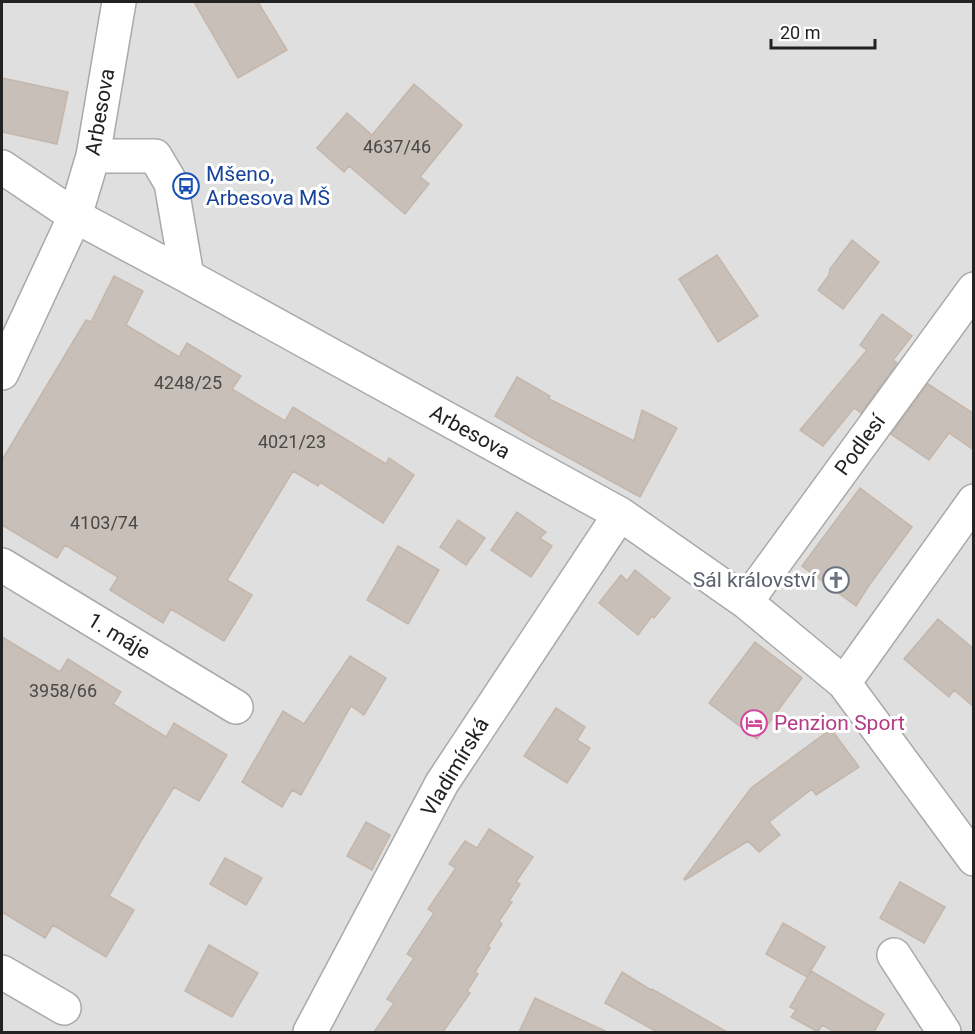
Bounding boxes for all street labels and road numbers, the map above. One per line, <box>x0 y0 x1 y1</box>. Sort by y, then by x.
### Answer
street label: Arbesova <box>81 67 119 157</box>
street label: Arbesova <box>426 400 514 464</box>
street label: Podlesí <box>830 409 891 480</box>
street label: 1. máje <box>83 608 155 664</box>
street label: Vladimírská <box>416 713 494 821</box>

